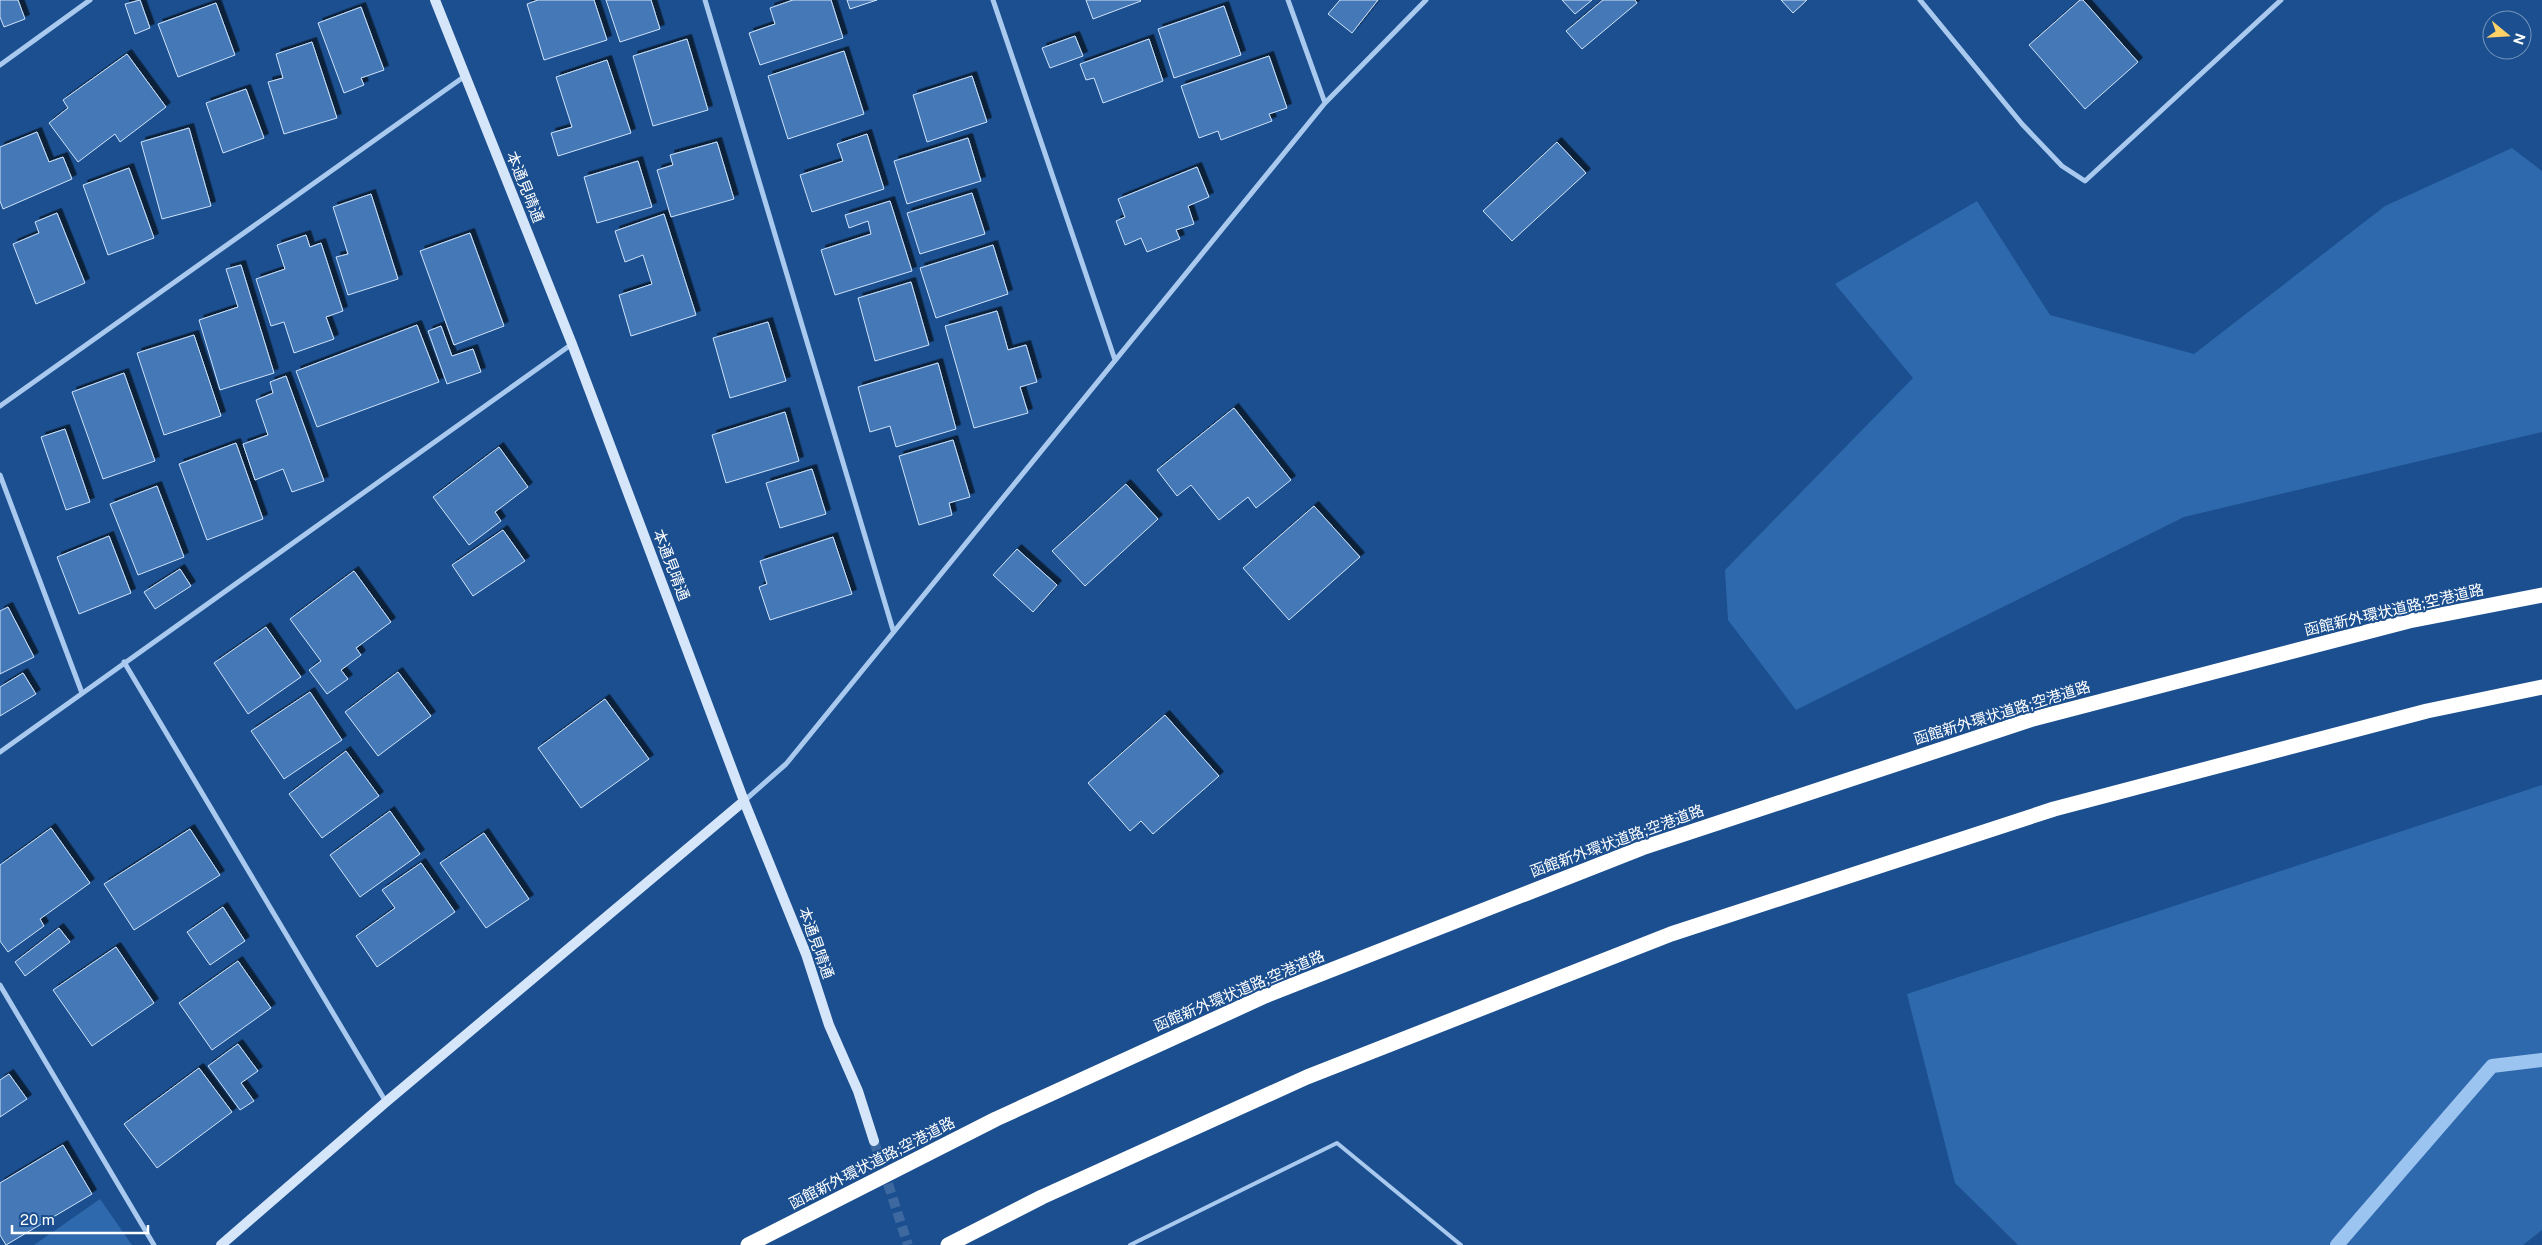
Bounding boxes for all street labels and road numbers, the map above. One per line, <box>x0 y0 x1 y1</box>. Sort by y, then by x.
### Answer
street label: 本通見晴通 <box>504 149 547 225</box>
street label: 本通見晴通 <box>650 527 693 603</box>
street label: 函館新外環状道路;空港道路 <box>2303 581 2485 638</box>
street label: 函館新外環状道路;空港道路 <box>1912 678 2092 747</box>
street label: 函館新外環状道路;空港道路 <box>1528 801 1706 880</box>
street label: 本通見晴通 <box>796 905 837 981</box>
street label: 函館新外環状道路;空港道路 <box>1151 947 1327 1034</box>
street label: 函館新外環状道路;空港道路 <box>786 1113 957 1212</box>

